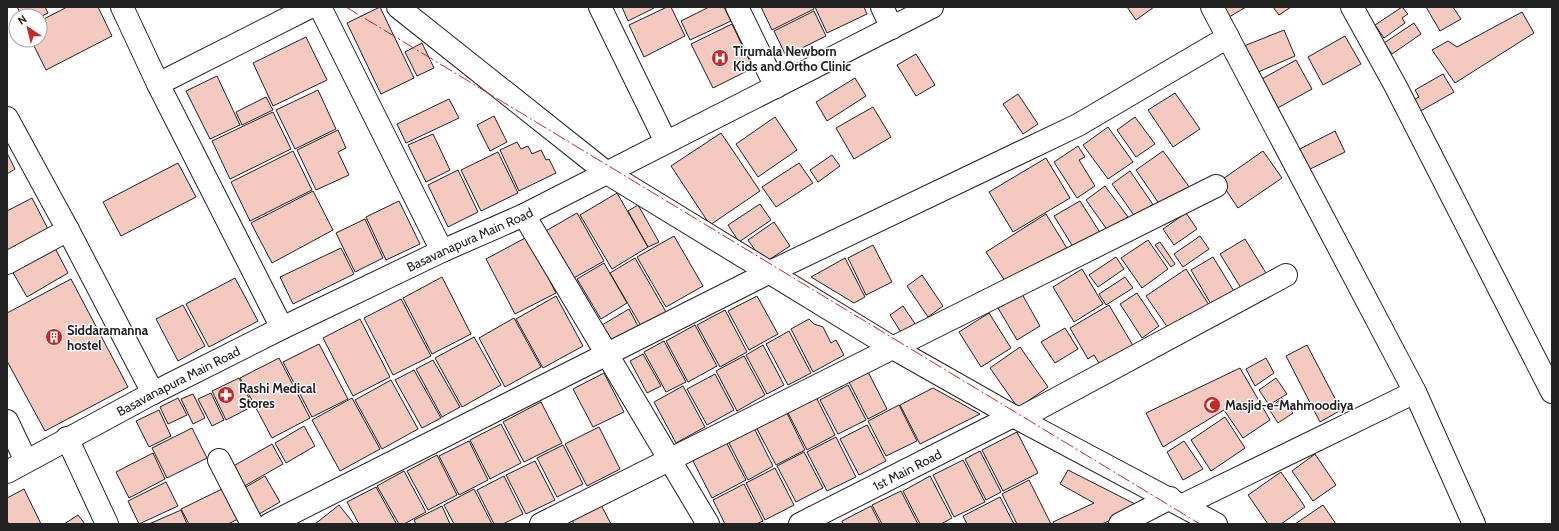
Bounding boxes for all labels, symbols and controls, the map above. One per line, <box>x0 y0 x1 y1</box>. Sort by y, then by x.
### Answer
north arrow <box>8 8 48 48</box>
text: N <box>15 12 29 28</box>
place label: Tirumala Newborn Kids and Ortho Clinic <box>733 43 851 74</box>
hospital icon: Tirumala Newborn Kids and Ortho Clinic <box>710 48 730 68</box>
street label: Basavanapura Main Road <box>404 204 535 275</box>
place label: Siddaramanna hostel <box>67 322 149 353</box>
building icon: Siddaramanna hostel <box>44 327 64 347</box>
street label: Basavanapura Main Road <box>114 342 243 419</box>
place label: Rashi Medical Stores <box>239 380 317 411</box>
pharmacy icon: Rashi Medical Stores <box>216 385 236 405</box>
mosque icon: Masjid-e-Mahmoodiya <box>1202 395 1222 415</box>
place label: Masjid-e-Mahmoodiya <box>1225 397 1354 413</box>
street label: 1st Main Road <box>870 446 944 494</box>

